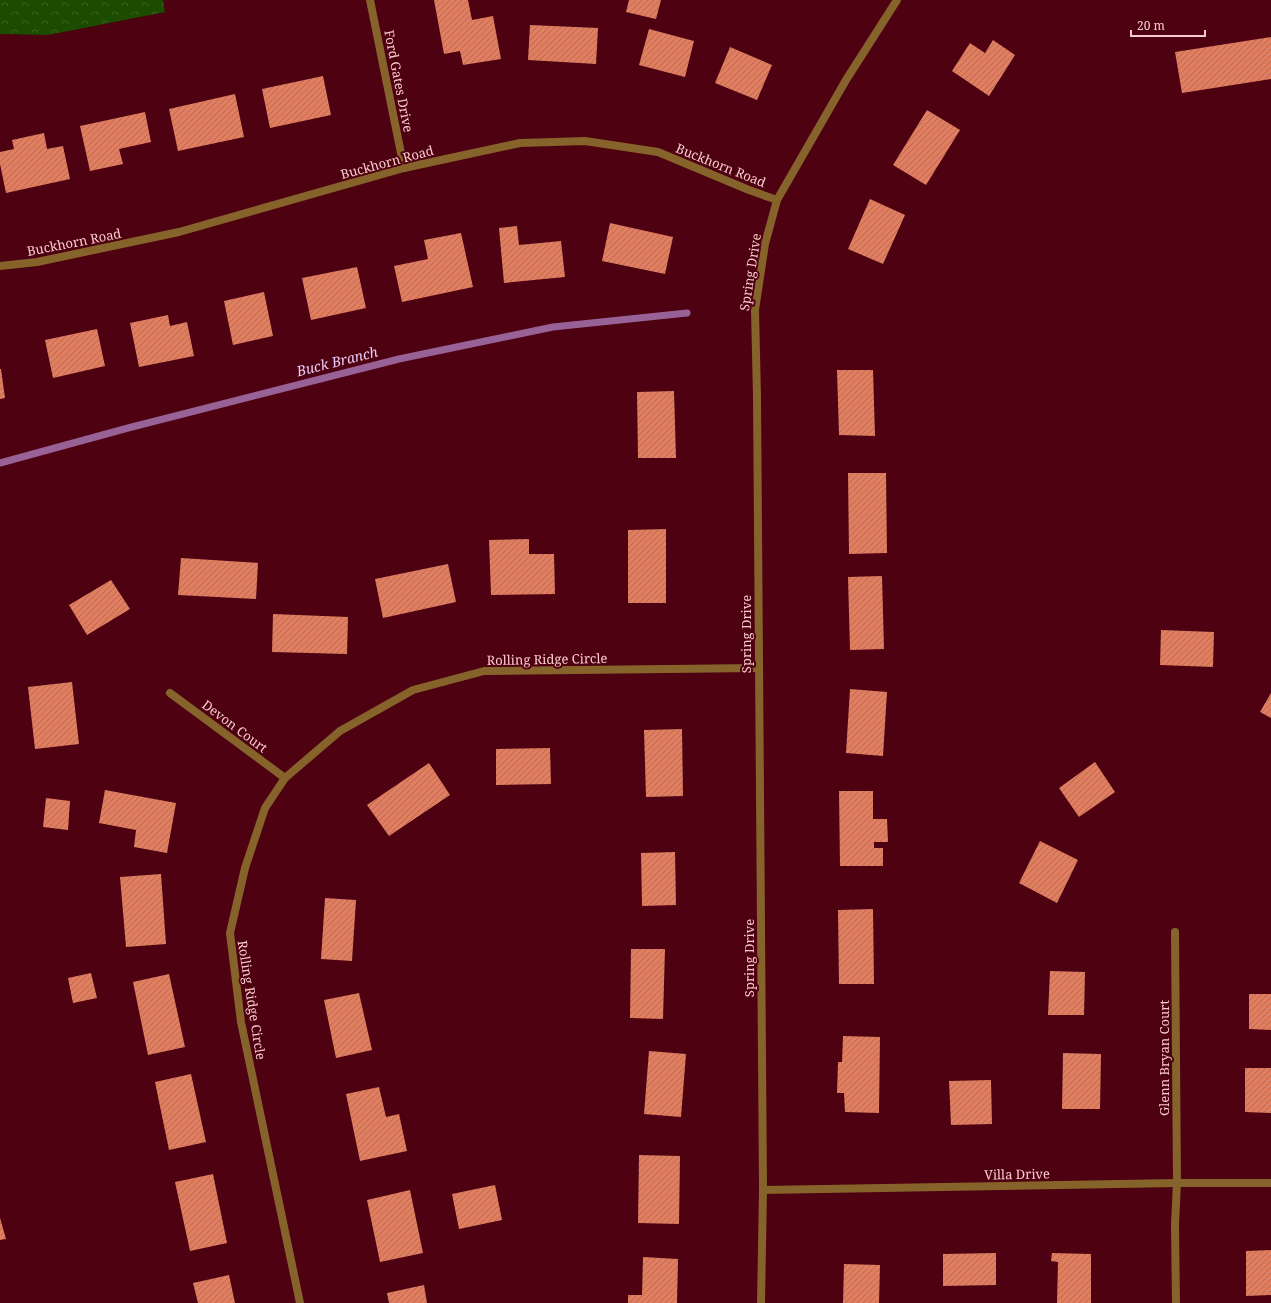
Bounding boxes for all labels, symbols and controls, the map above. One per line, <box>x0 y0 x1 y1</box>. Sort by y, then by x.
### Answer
scale bar <box>1131 12 1205 38</box>
text: 20 m <box>1137 17 1165 34</box>
street label: Ford Gates Drive <box>380 28 418 134</box>
street label: Buckhorn Road <box>673 139 769 191</box>
street label: Buckhorn Road <box>338 141 436 183</box>
street label: Buckhorn Road <box>25 224 123 260</box>
street label: Spring Drive <box>735 232 765 312</box>
water label: Buck Branch <box>293 342 380 381</box>
street label: Spring Drive <box>737 595 755 673</box>
street label: Rolling Ridge Circle <box>487 649 608 669</box>
street label: Devon Court <box>199 695 272 757</box>
street label: Spring Drive <box>740 919 758 997</box>
street label: Rolling Ridge Circle <box>234 939 270 1061</box>
street label: Glenn Bryan Court <box>1155 1000 1173 1116</box>
street label: Villa Drive <box>984 1164 1050 1184</box>

